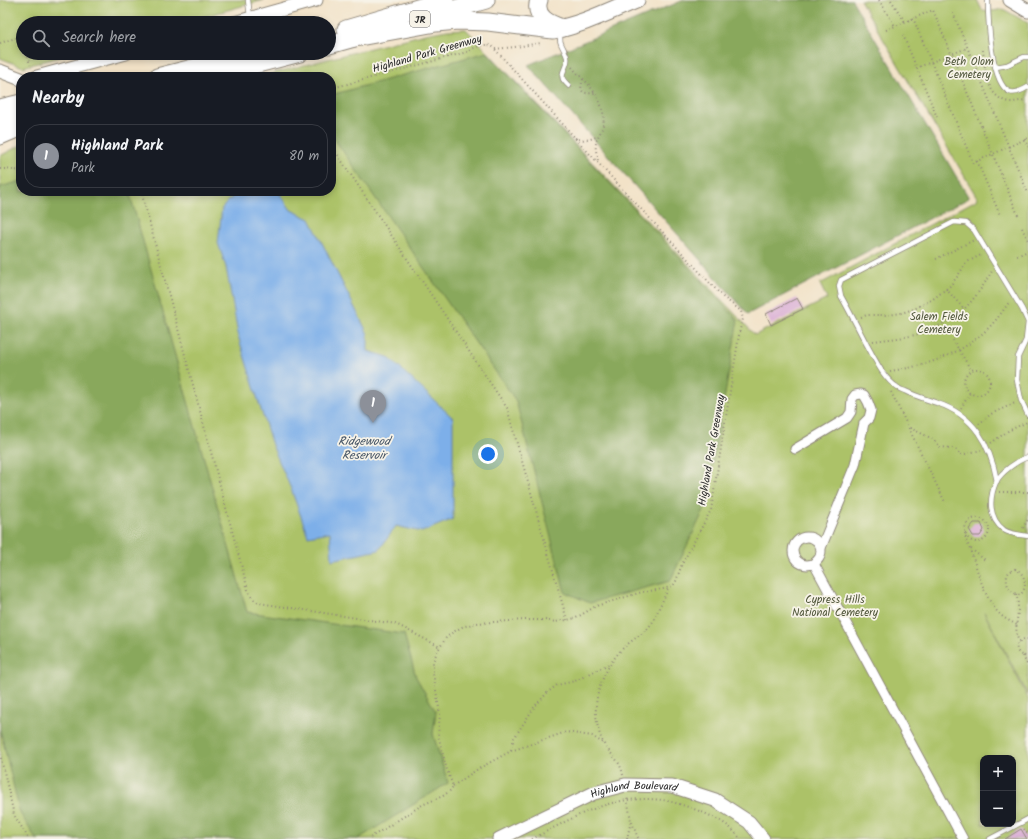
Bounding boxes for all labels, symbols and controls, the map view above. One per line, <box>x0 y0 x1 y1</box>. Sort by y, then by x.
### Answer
road number: JR <box>410 11 430 27</box>
search box <box>16 16 336 60</box>
text: Search here <box>62 26 136 50</box>
icon: search <box>30 27 52 49</box>
street label: Highland Park Greenway <box>371 30 485 78</box>
park label: Beth Olom Cemetery <box>944 53 994 84</box>
text: Nearby <box>32 85 84 112</box>
text: Highland Park <box>71 134 163 158</box>
text: 1 <box>44 146 48 167</box>
text: 80 m <box>289 146 319 167</box>
text: Park <box>71 158 95 179</box>
park label: Salem Fields Cemetery <box>910 308 968 339</box>
pin: 1 <box>360 390 386 423</box>
street label: Highland Park Greenway <box>693 392 731 507</box>
water label: Ridgewood Reservoir <box>338 432 393 465</box>
your location <box>478 444 498 464</box>
park label: Cypress Hills National Cemetery <box>792 591 879 622</box>
map controls <box>980 755 1016 827</box>
button: + <box>980 755 1016 791</box>
street label: Highland Boulevard <box>587 777 680 804</box>
button: − <box>980 791 1016 827</box>

